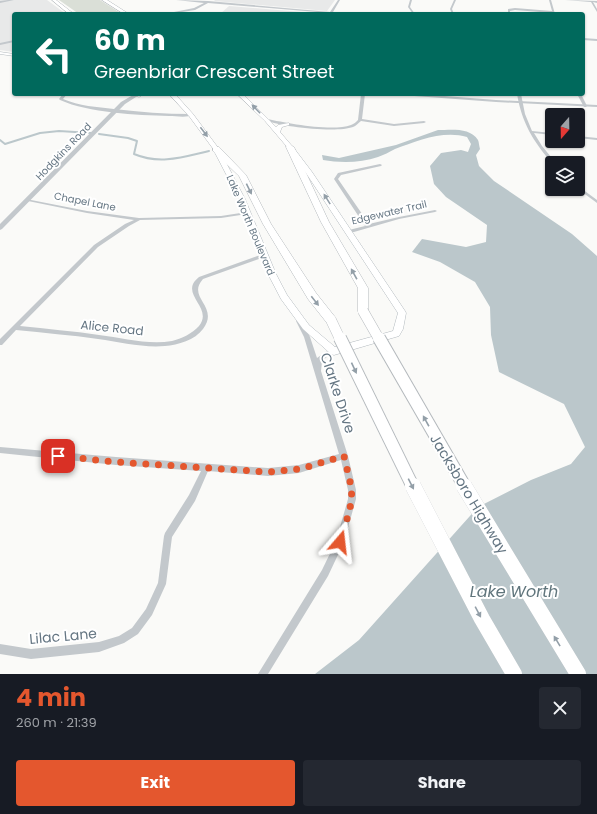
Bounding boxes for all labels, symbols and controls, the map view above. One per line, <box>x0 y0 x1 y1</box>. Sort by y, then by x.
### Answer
text: 60 m <box>94 21 166 60</box>
icon: left <box>28 28 80 80</box>
text: Greenbriar Crescent Street <box>94 59 334 84</box>
one-way arrow <box>251 104 261 114</box>
north arrow <box>545 108 585 148</box>
map controls <box>545 108 585 196</box>
street label: Hodgkins Road <box>32 119 95 183</box>
one-way arrow <box>199 126 208 137</box>
button: layers <box>545 156 585 196</box>
street label: Lake Worth Boulevard <box>223 172 279 278</box>
one-way arrow <box>246 183 252 195</box>
street label: Chapel Lane <box>53 188 117 215</box>
one-way arrow <box>323 193 330 205</box>
street label: Edgewater Trail <box>350 197 428 228</box>
one-way arrow <box>351 268 358 280</box>
one-way arrow <box>311 295 320 306</box>
street label: Alice Road <box>80 316 144 339</box>
street label: Clarke Drive <box>316 350 361 436</box>
one-way arrow <box>351 362 357 374</box>
one-way arrow <box>422 416 429 427</box>
street label: Jacksboro Highway <box>425 430 513 558</box>
pin <box>41 439 75 473</box>
icon: arrive <box>47 445 69 467</box>
one-way arrow <box>408 478 415 490</box>
position arrow <box>319 521 361 563</box>
water label: Lake Worth <box>470 580 558 603</box>
one-way arrow <box>475 606 482 617</box>
street label: Lilac Lane <box>28 623 98 649</box>
one-way arrow <box>553 636 561 646</box>
text: 4 min <box>16 681 86 714</box>
button: close <box>539 687 581 729</box>
text: 260 m · 21:39 <box>16 713 97 732</box>
button: Exit <box>16 760 295 806</box>
button: Share <box>303 760 581 806</box>

